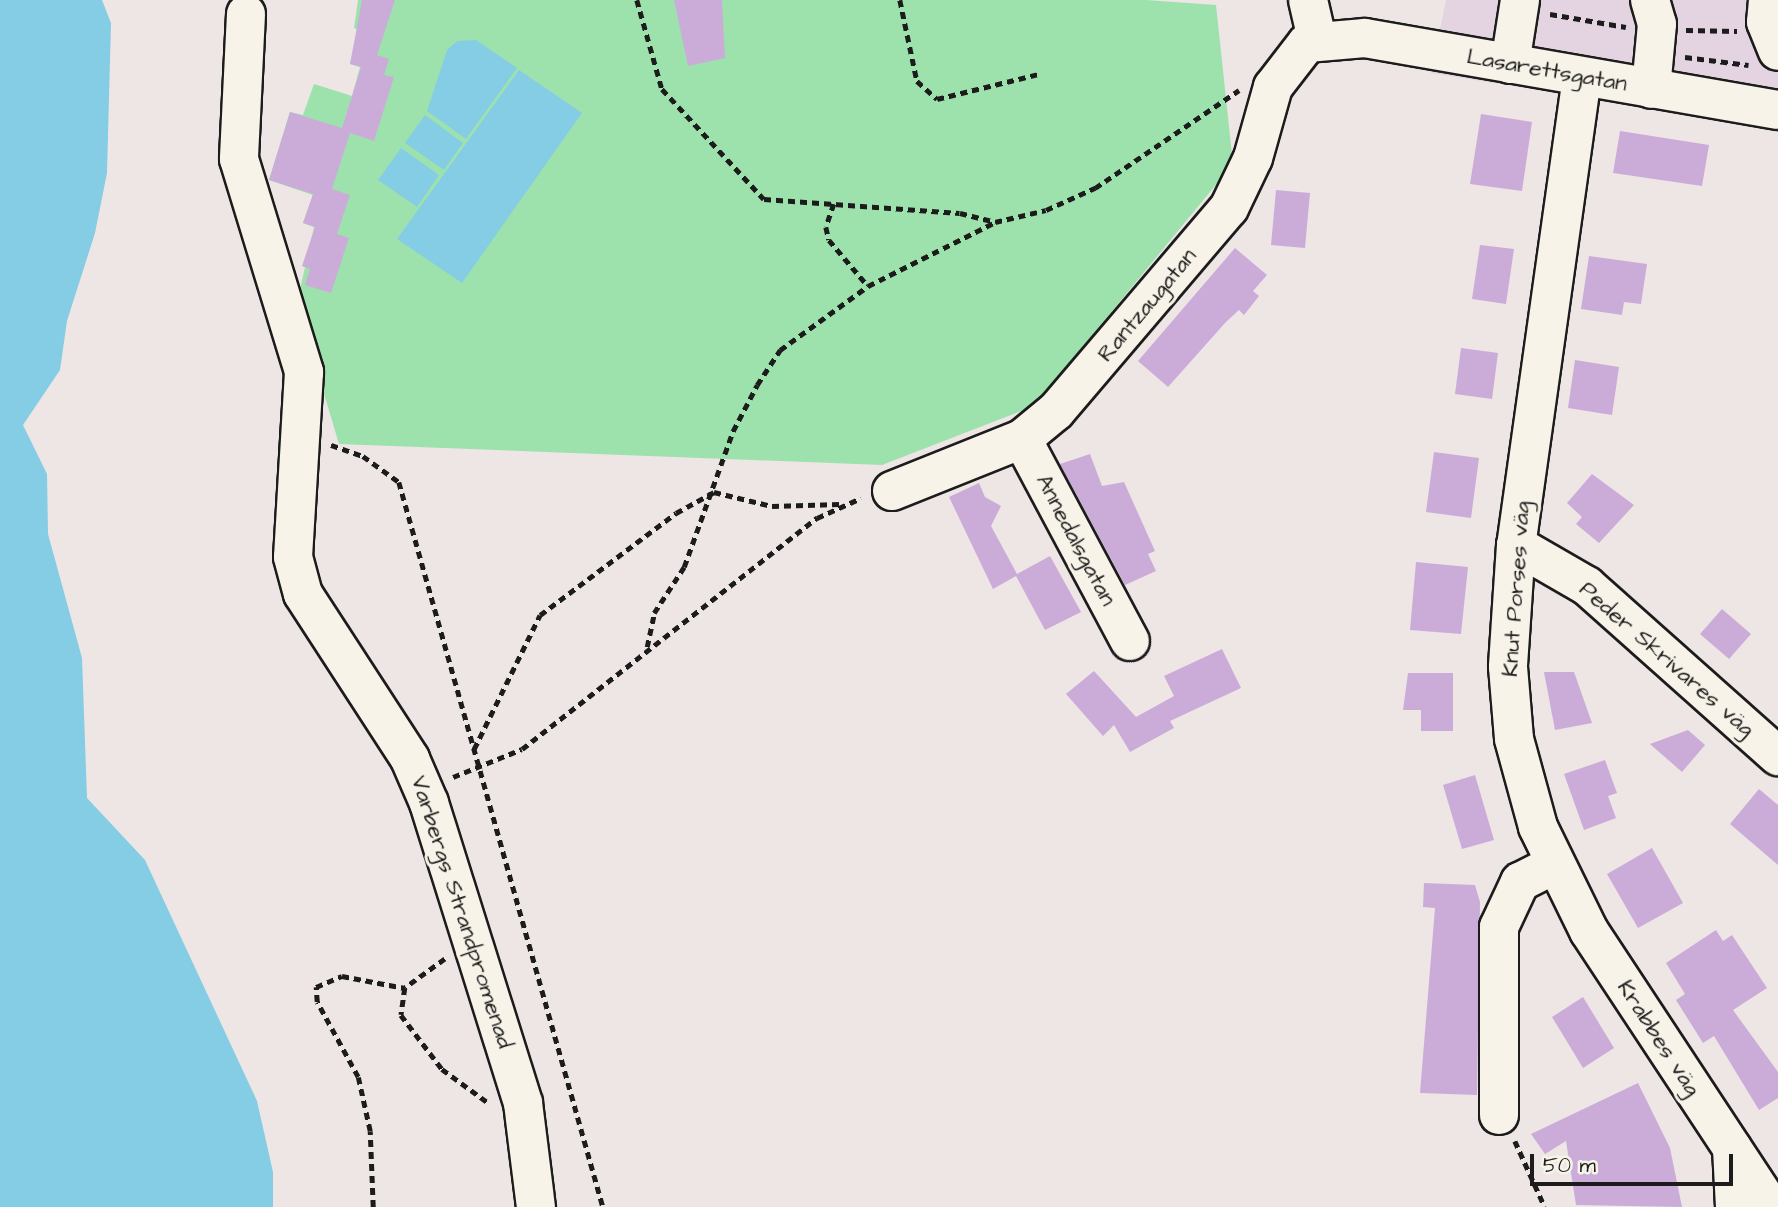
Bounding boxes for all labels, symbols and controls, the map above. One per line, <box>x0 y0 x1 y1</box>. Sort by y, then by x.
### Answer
street label: Lasarettsgatan <box>1465 42 1629 98</box>
street label: Rantzaugatan <box>1092 243 1202 367</box>
street label: Annedalsgatan <box>1030 470 1122 610</box>
street label: Knut Porses väg <box>1496 500 1536 678</box>
street label: Peder Skrivares väg <box>1574 575 1760 743</box>
street label: Varbergs Strandpromenad <box>405 772 519 1052</box>
street label: Krabbes väg <box>1611 975 1707 1101</box>
scale bar <box>1533 1140 1736 1184</box>
text: 50 m <box>1543 1151 1596 1180</box>

